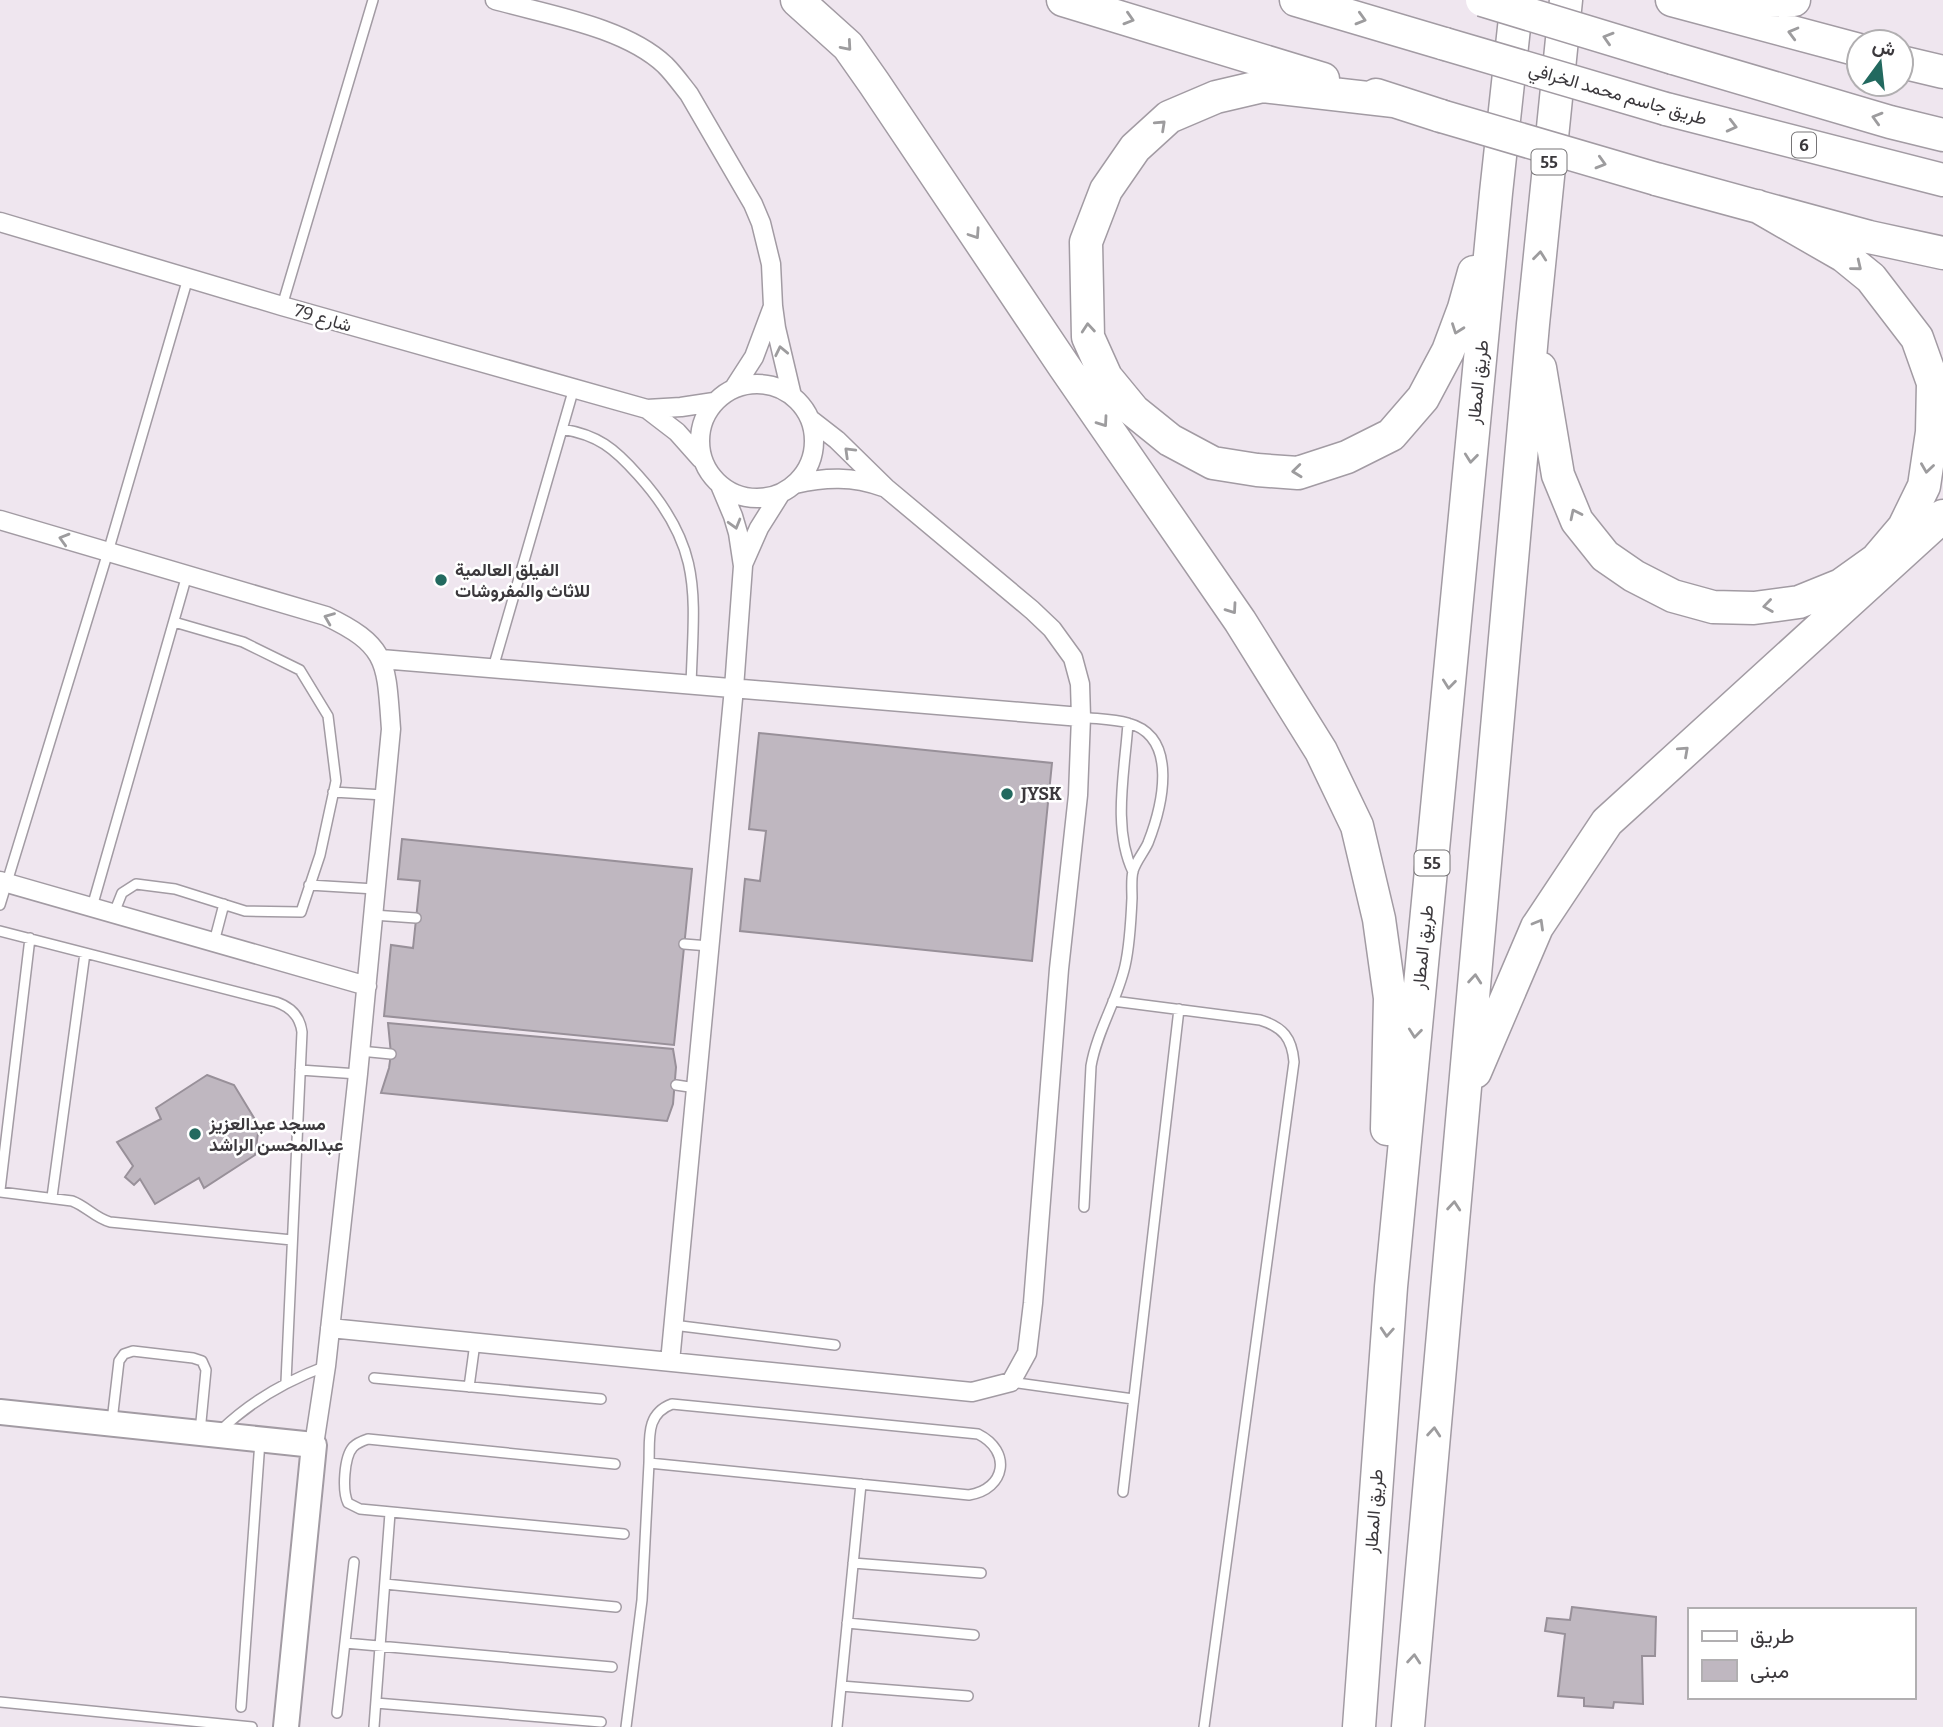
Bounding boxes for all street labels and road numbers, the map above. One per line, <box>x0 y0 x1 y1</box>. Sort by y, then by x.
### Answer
street label: طريق جاسم محمد الخرافي <box>1525 58 1710 134</box>
road number: 6 <box>1792 132 1816 158</box>
road number: 55 <box>1532 150 1566 174</box>
street label: شارع 79 <box>291 299 354 338</box>
street label: طريق المطار <box>1463 339 1493 426</box>
road number: 55 <box>1414 850 1450 876</box>
street label: طريق المطار <box>1408 904 1438 991</box>
street label: طريق المطار <box>1360 1468 1388 1555</box>

